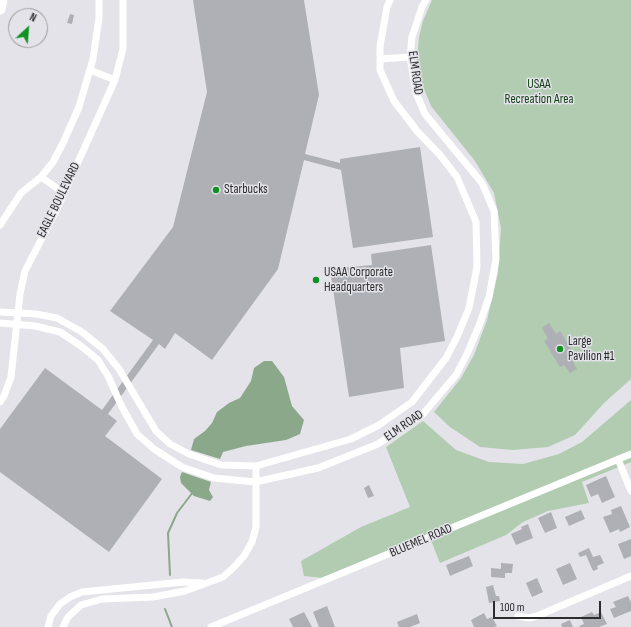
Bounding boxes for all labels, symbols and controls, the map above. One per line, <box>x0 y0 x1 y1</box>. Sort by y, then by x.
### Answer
north arrow <box>8 8 48 48</box>
text: N <box>28 11 39 25</box>
street label: ELM ROAD <box>404 50 426 96</box>
park label: USAA Recreation Area <box>505 77 573 108</box>
street label: EAGLE BOULEVARD <box>34 160 84 240</box>
place label: Starbucks <box>224 182 268 198</box>
marker: Starbucks <box>211 185 221 195</box>
place label: USAA Corporate Headquarters <box>324 265 393 296</box>
marker: USAA Corporate Headquarters <box>311 275 321 285</box>
place label: Large Pavilion #1 <box>568 334 614 365</box>
marker: Large Pavilion #1 <box>555 344 565 354</box>
street label: ELM ROAD <box>381 407 427 445</box>
street label: BLUEMEL ROAD <box>387 521 455 561</box>
scale bar <box>495 593 603 619</box>
text: 100 m <box>500 600 525 615</box>

